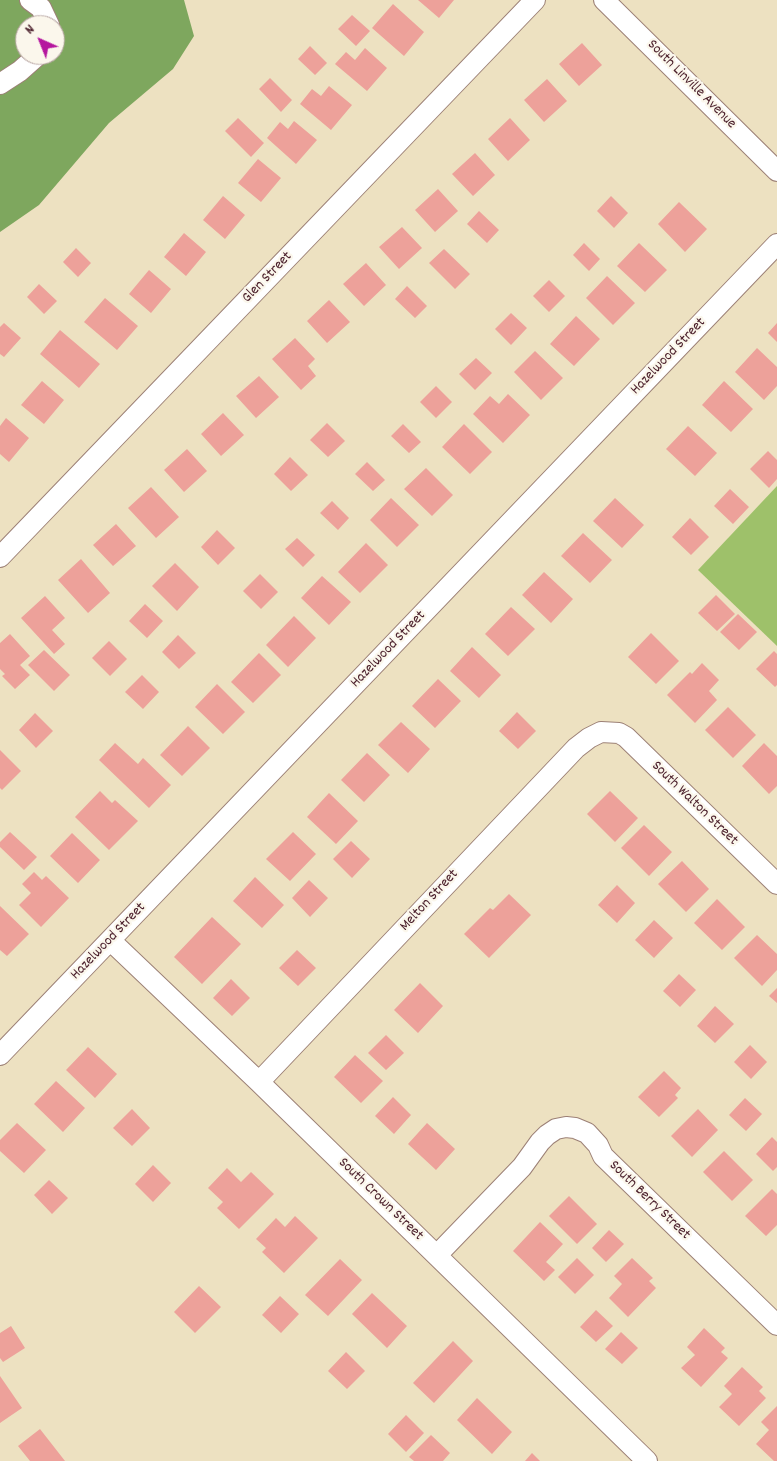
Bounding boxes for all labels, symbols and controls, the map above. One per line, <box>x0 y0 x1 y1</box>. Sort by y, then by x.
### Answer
north arrow <box>15 15 65 65</box>
text: N <box>21 20 40 40</box>
street label: South Linville Avenue <box>643 37 739 133</box>
street label: Glen Street <box>239 249 297 307</box>
street label: Hazelwood Street <box>628 315 710 399</box>
street label: Hazelwood Street <box>348 608 430 692</box>
street label: South Walton Street <box>647 758 741 850</box>
street label: Melton Street <box>397 866 463 936</box>
street label: Hazelwood Street <box>68 900 150 984</box>
street label: South Crown Street <box>334 1155 426 1245</box>
street label: South Berry Street <box>604 1158 694 1244</box>

